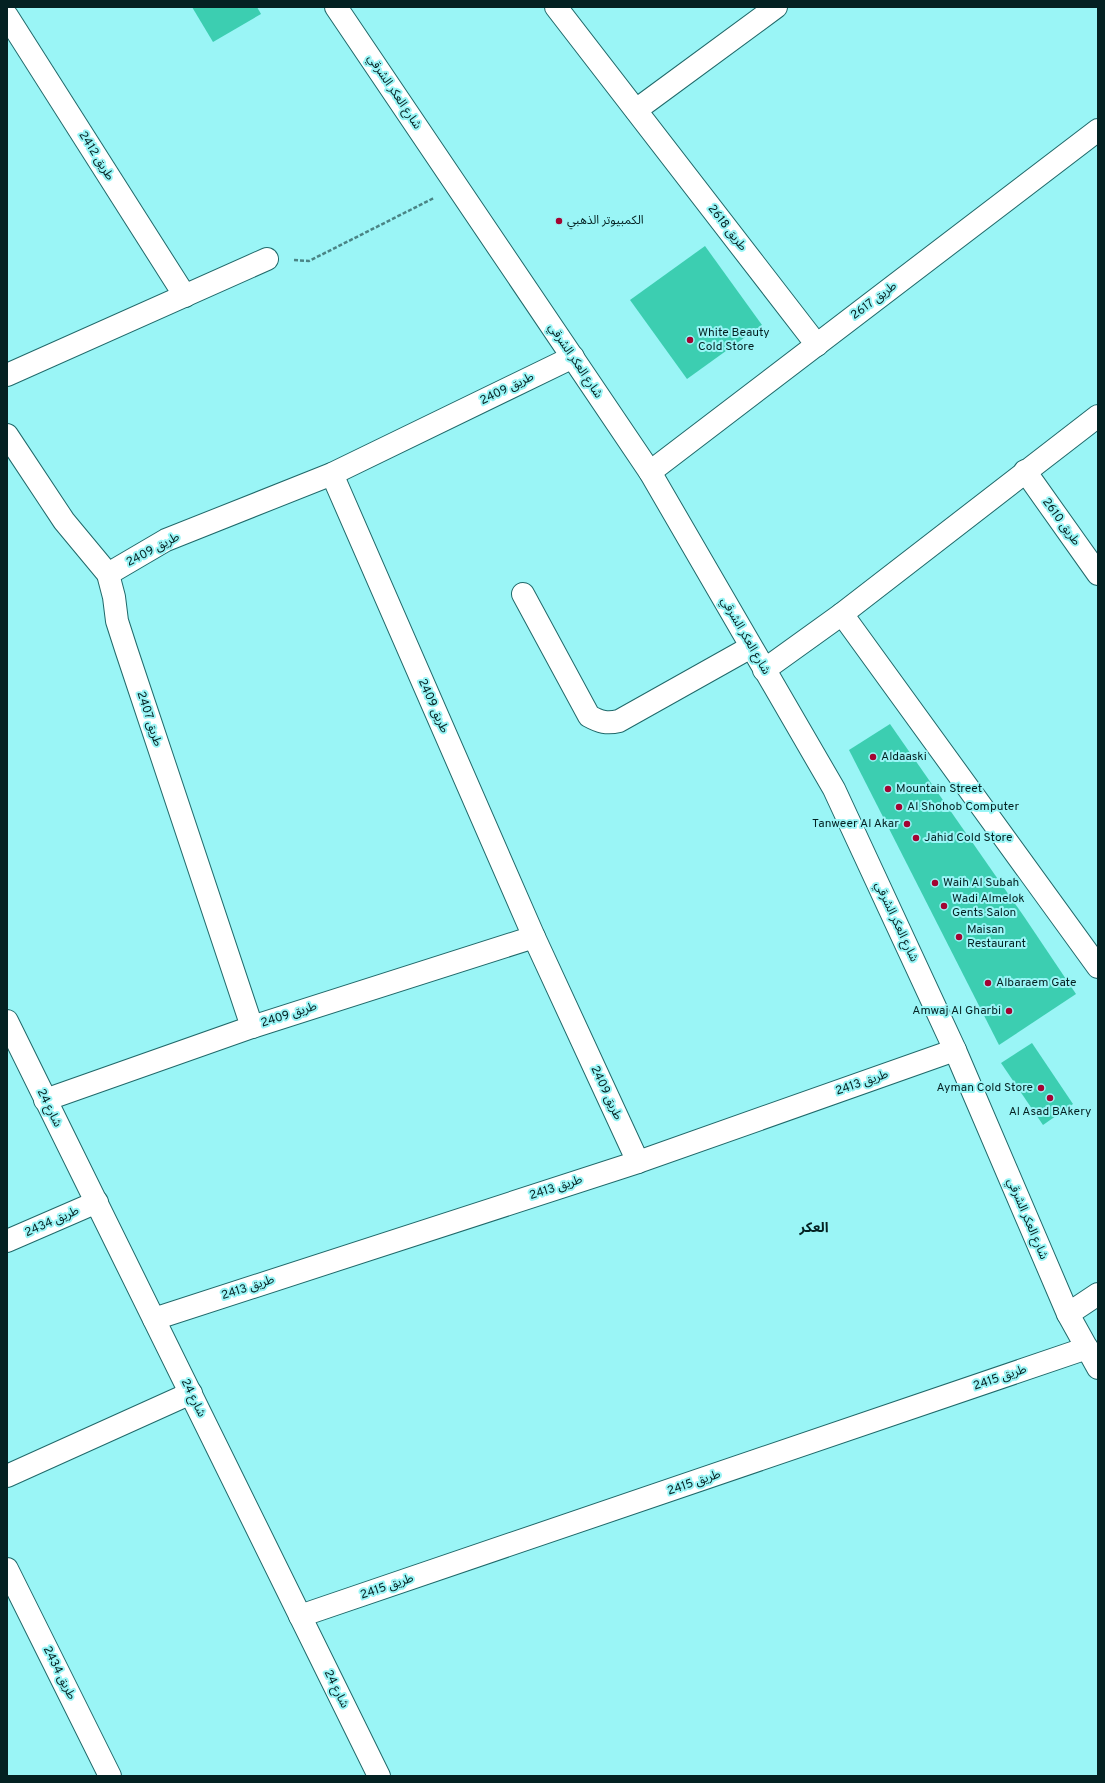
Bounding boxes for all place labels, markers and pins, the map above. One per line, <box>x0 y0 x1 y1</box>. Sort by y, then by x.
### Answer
place label: الكمبيوتر الذهبي <box>567 213 644 230</box>
marker: الكمبيوتر الذهبي <box>554 216 564 226</box>
place label: White Beauty Cold Store <box>698 325 770 355</box>
marker: White Beauty Cold Store <box>685 335 695 345</box>
place label: Aldaaski <box>881 749 927 765</box>
marker: Aldaaski <box>868 752 878 762</box>
place label: Mountain Street <box>896 781 982 797</box>
marker: Mountain Street <box>883 784 893 794</box>
place label: Al Shohob Computer <box>907 799 1019 815</box>
marker: Al Shohob Computer <box>894 802 904 812</box>
place label: Tanweer Al Akar <box>812 816 899 832</box>
marker: Tanweer Al Akar <box>902 819 912 829</box>
place label: Jahid Cold Store <box>924 830 1012 846</box>
marker: Jahid Cold Store <box>911 833 921 843</box>
place label: Waih Al Subah <box>943 875 1019 891</box>
marker: Waih Al Subah <box>930 878 940 888</box>
place label: Wadi Almelok Gents Salon <box>952 891 1025 921</box>
marker: Wadi Almelok Gents Salon <box>939 901 949 911</box>
place label: Maisan Restaurant <box>967 922 1026 952</box>
marker: Maisan Restaurant <box>954 932 964 942</box>
place label: Albaraem Gate <box>996 975 1076 991</box>
marker: Albaraem Gate <box>983 978 993 988</box>
place label: Amwaj Al Gharbi <box>912 1003 1001 1019</box>
marker: Amwaj Al Gharbi <box>1004 1006 1014 1016</box>
place label: Ayman Cold Store <box>937 1080 1033 1096</box>
marker: Ayman Cold Store <box>1036 1083 1046 1093</box>
marker: Al Asad BAkery <box>1045 1093 1055 1103</box>
place label: Al Asad BAkery <box>1009 1104 1091 1120</box>

